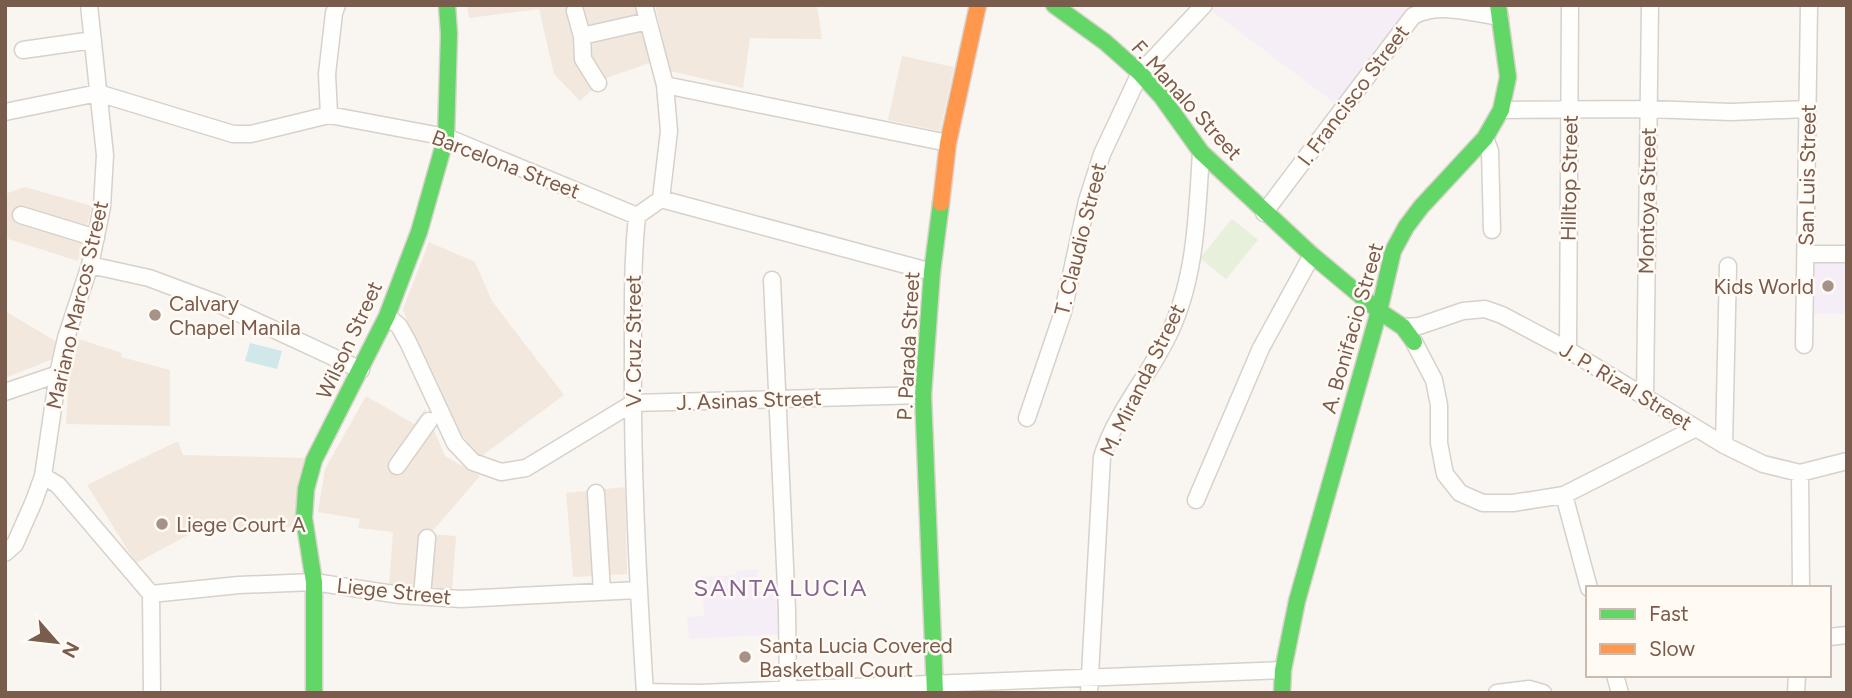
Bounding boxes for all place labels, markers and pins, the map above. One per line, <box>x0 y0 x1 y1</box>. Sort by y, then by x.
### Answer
place label: Kids World <box>1714 274 1814 299</box>
marker: Kids World <box>1820 278 1836 294</box>
place label: Calvary Chapel Manila <box>169 291 301 340</box>
marker: Calvary Chapel Manila <box>147 307 163 323</box>
place label: Liege Court A <box>176 512 306 537</box>
marker: Liege Court A <box>154 516 170 532</box>
place label: Santa Lucia Covered Basketball Court <box>759 633 953 682</box>
marker: Santa Lucia Covered Basketball Court <box>737 649 753 665</box>

